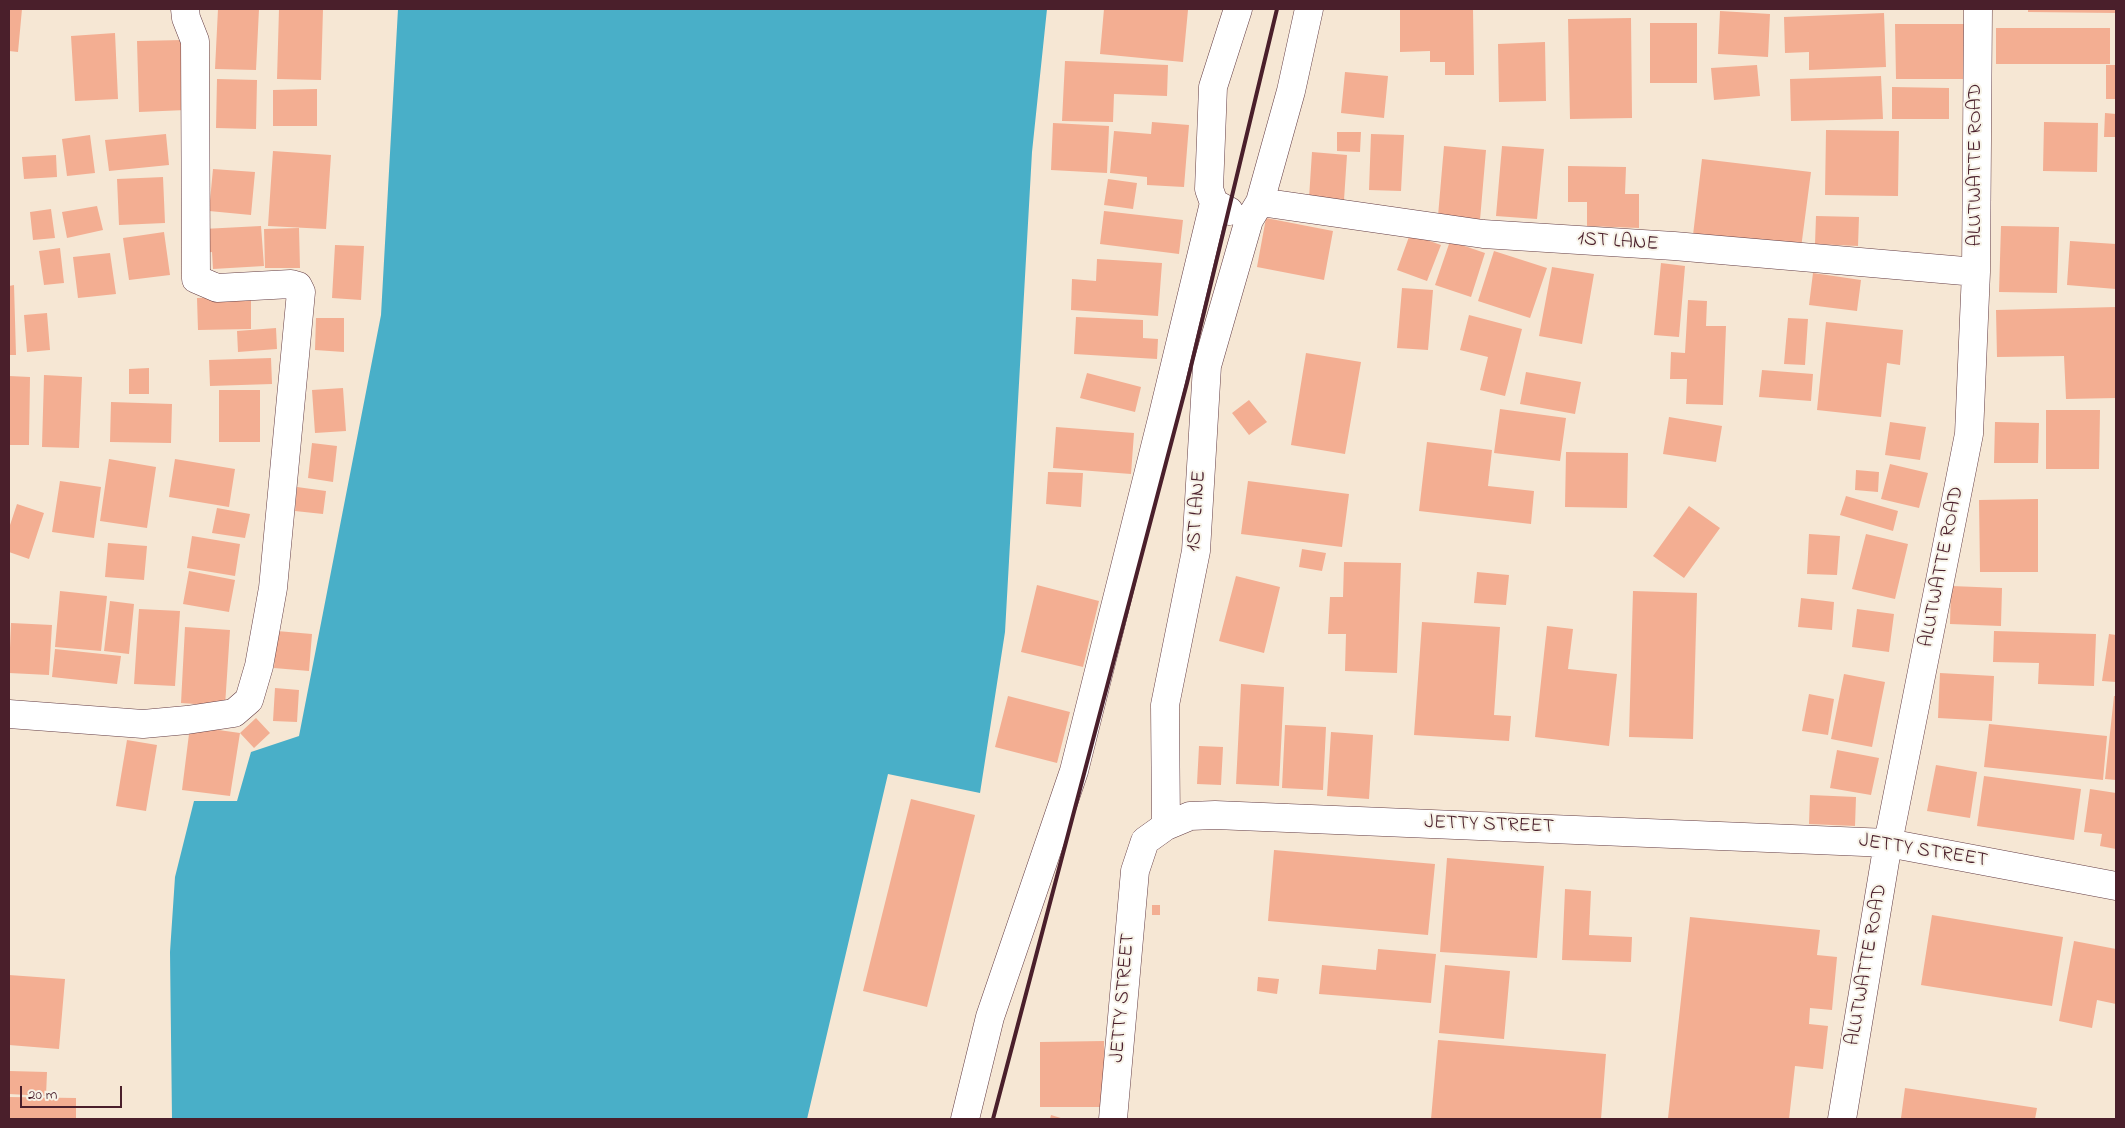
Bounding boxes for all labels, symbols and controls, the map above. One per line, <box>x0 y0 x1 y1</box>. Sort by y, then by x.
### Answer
street label: ALUTWATTE ROAD <box>1965 83 1989 247</box>
street label: 1ST LANE <box>1577 228 1659 258</box>
street label: 1ST LANE <box>1183 470 1213 552</box>
street label: ALUTWATTE ROAD <box>1916 485 1970 649</box>
street label: JETTY STREET <box>1424 812 1554 840</box>
street label: JETTY STREET <box>1857 830 1989 874</box>
street label: ALUTWATTE ROAD <box>1842 883 1894 1047</box>
street label: JETTY STREET <box>1106 932 1142 1064</box>
scale bar <box>22 1076 125 1108</box>
text: 20 m <box>28 1084 57 1106</box>

